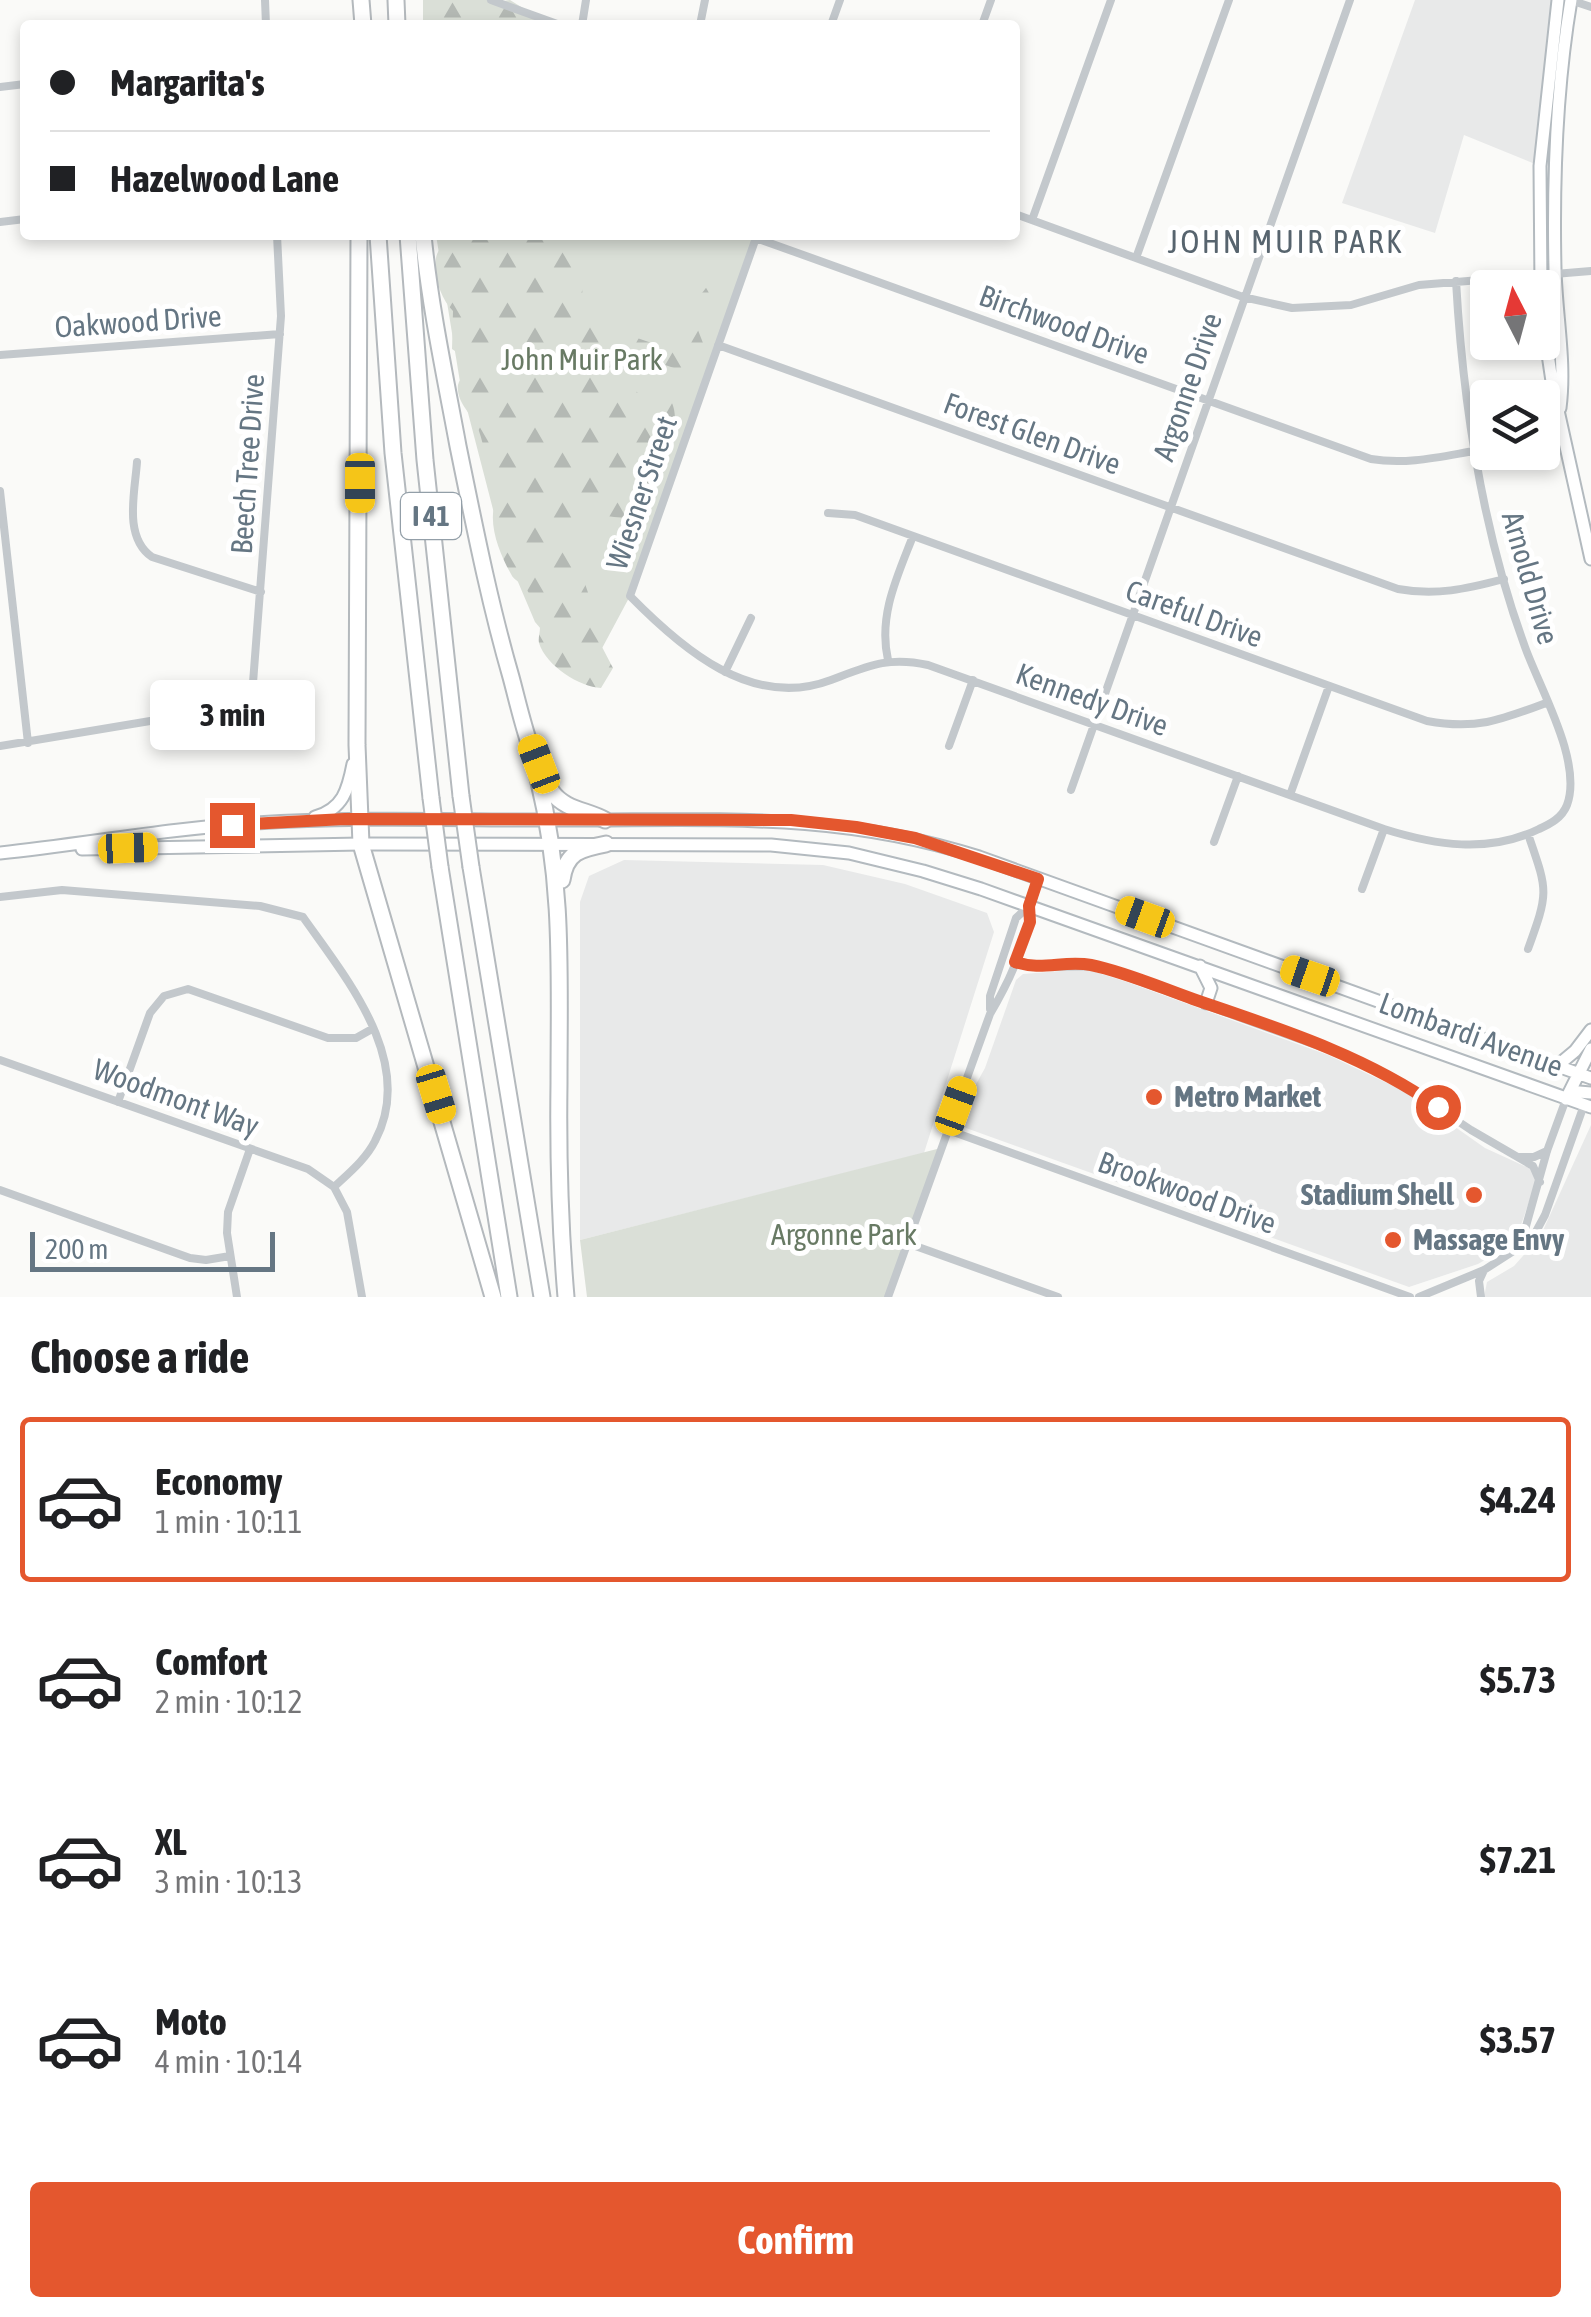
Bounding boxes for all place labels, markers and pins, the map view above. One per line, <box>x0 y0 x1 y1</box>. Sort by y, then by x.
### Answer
place label: Metro Market <box>1174 1079 1322 1113</box>
marker: Metro Market <box>1143 1086 1165 1108</box>
place label: Stadium Shell <box>1301 1177 1455 1211</box>
marker: Stadium Shell <box>1463 1184 1485 1206</box>
place label: Massage Envy <box>1413 1222 1565 1256</box>
marker: Massage Envy <box>1382 1229 1404 1251</box>

